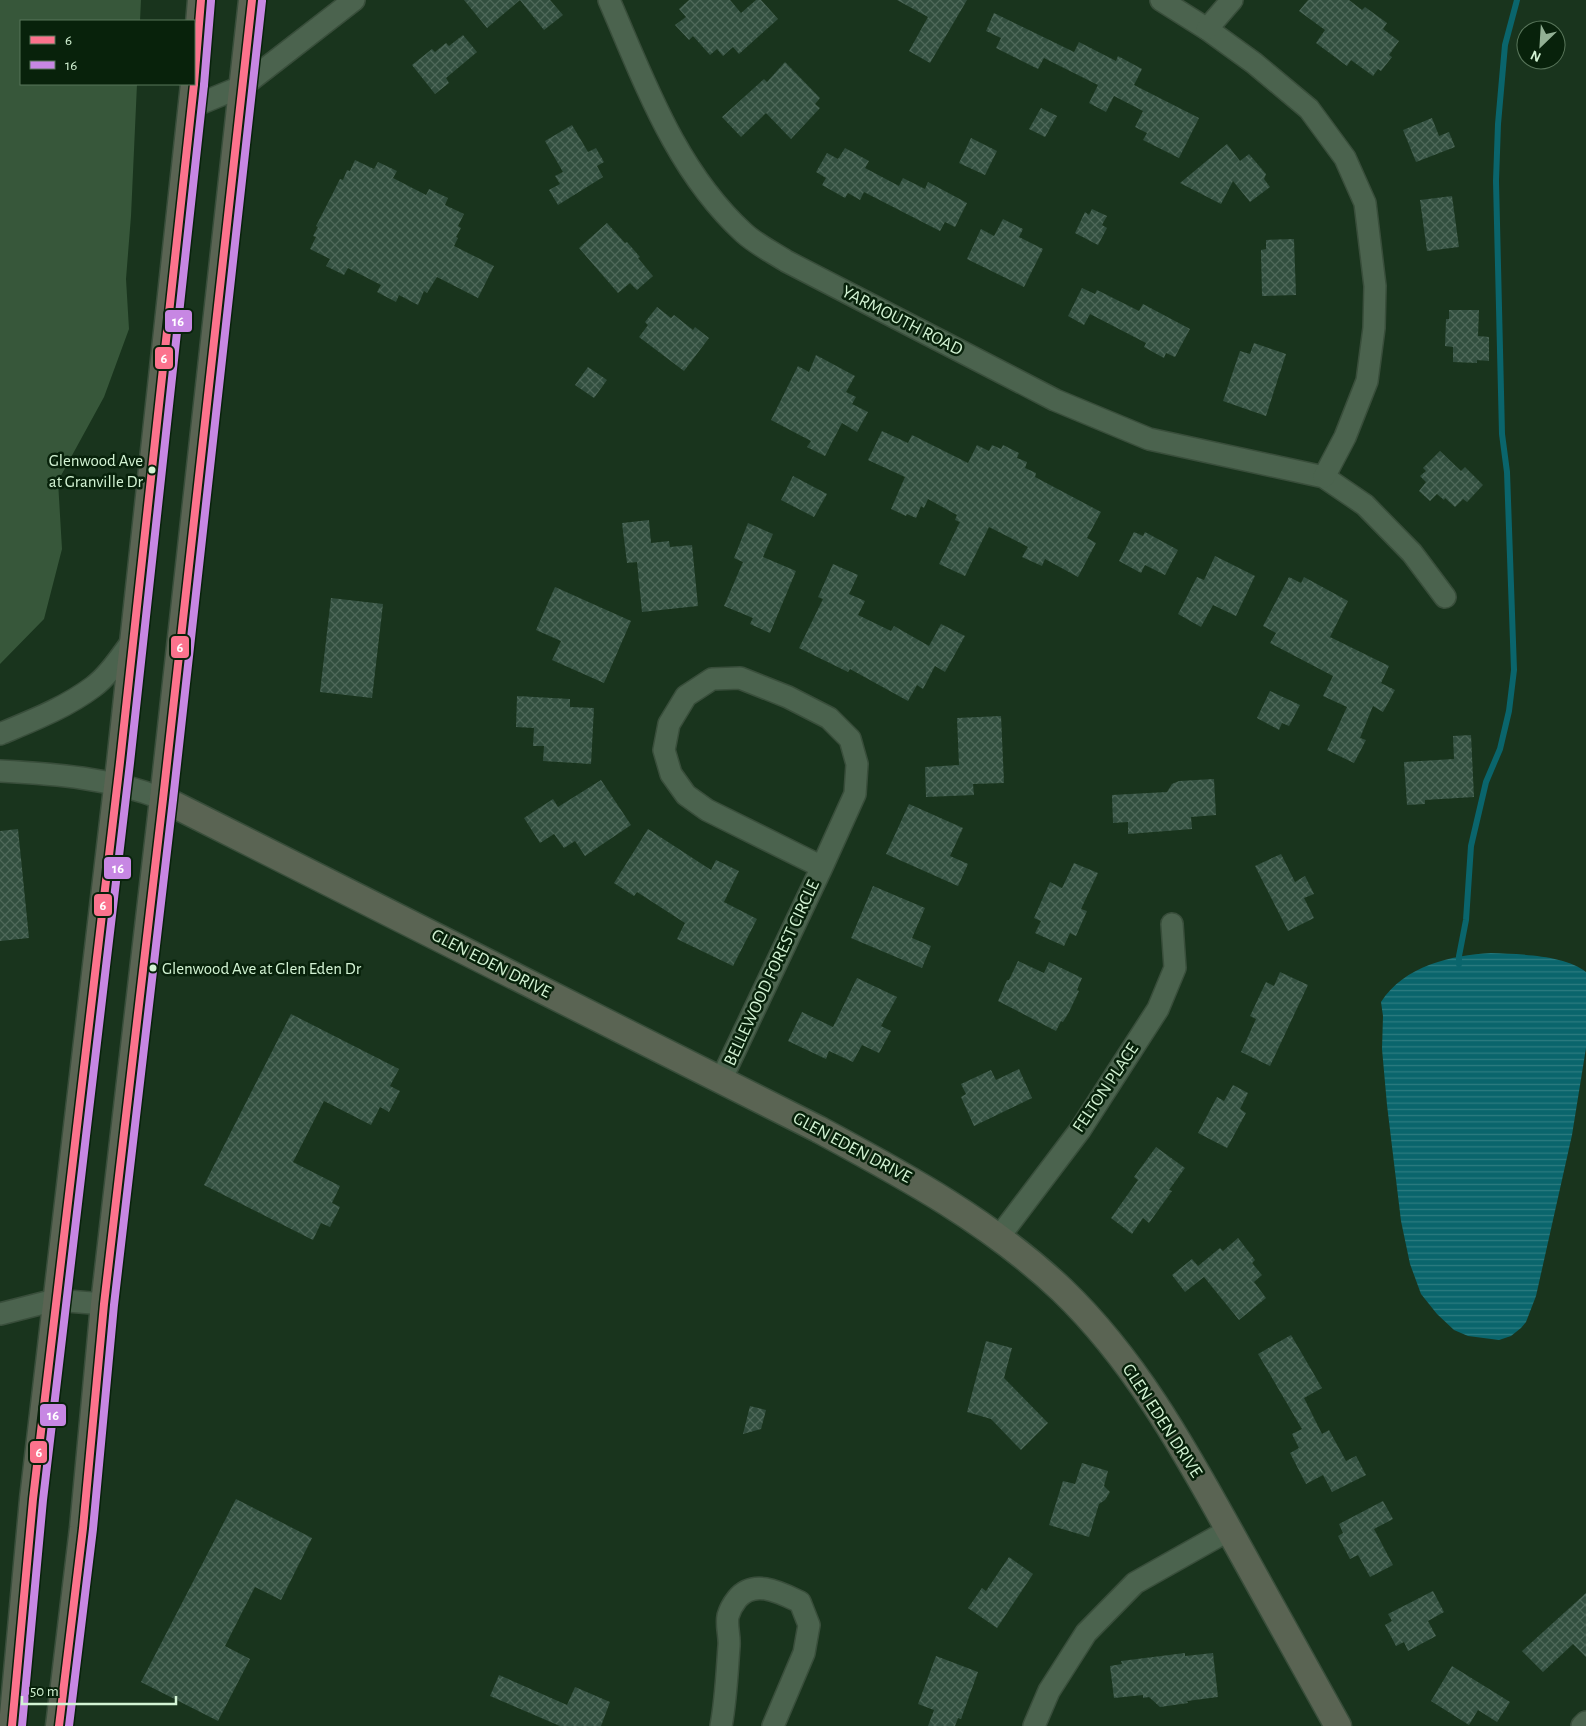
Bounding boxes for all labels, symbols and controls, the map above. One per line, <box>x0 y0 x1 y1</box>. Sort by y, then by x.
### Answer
legend <box>20 20 195 85</box>
north arrow <box>1516 20 1566 70</box>
text: 6 <box>65 33 72 48</box>
text: N <box>1529 47 1543 64</box>
text: 16 <box>65 58 77 73</box>
street label: YARMOUTH ROAD <box>839 283 965 359</box>
line badge: 16 <box>164 309 193 333</box>
text: 16 <box>172 315 184 329</box>
line badge: 6 <box>154 346 174 370</box>
text: 6 <box>161 352 168 366</box>
place label: Glenwood Ave at Granville Dr <box>49 452 144 490</box>
marker: Glenwood Ave at Granville Dr <box>147 465 157 475</box>
line badge: 6 <box>170 635 190 659</box>
text: 6 <box>177 641 184 655</box>
line badge: 16 <box>103 856 132 880</box>
text: 16 <box>112 862 124 876</box>
street label: BELLEWOOD FOREST CIRCLE <box>721 877 823 1069</box>
line badge: 6 <box>93 893 113 917</box>
text: 6 <box>100 899 107 913</box>
street label: GLEN EDEN DRIVE <box>428 926 554 1002</box>
place label: Glenwood Ave at Glen Eden Dr <box>162 960 362 977</box>
marker: Glenwood Ave at Glen Eden Dr <box>148 963 158 973</box>
street label: FELTON PLACE <box>1070 1040 1142 1136</box>
street label: GLEN EDEN DRIVE <box>790 1109 915 1187</box>
street label: GLEN EDEN DRIVE <box>1119 1361 1206 1481</box>
line badge: 16 <box>39 1403 67 1427</box>
text: 16 <box>47 1409 59 1423</box>
line badge: 6 <box>29 1440 48 1464</box>
text: 6 <box>36 1446 43 1460</box>
scale bar <box>22 1674 176 1706</box>
text: 50 m <box>30 1684 59 1699</box>

